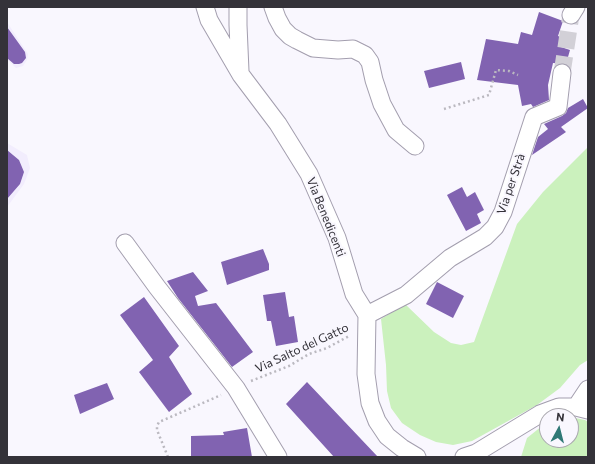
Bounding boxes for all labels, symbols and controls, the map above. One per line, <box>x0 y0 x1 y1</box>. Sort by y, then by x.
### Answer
street label: Via per Strà <box>494 152 528 216</box>
street label: Via Benedicenti <box>304 175 348 259</box>
street label: Via Salto del Gatto <box>253 320 351 376</box>
north arrow <box>539 408 579 448</box>
text: N <box>555 410 565 424</box>

